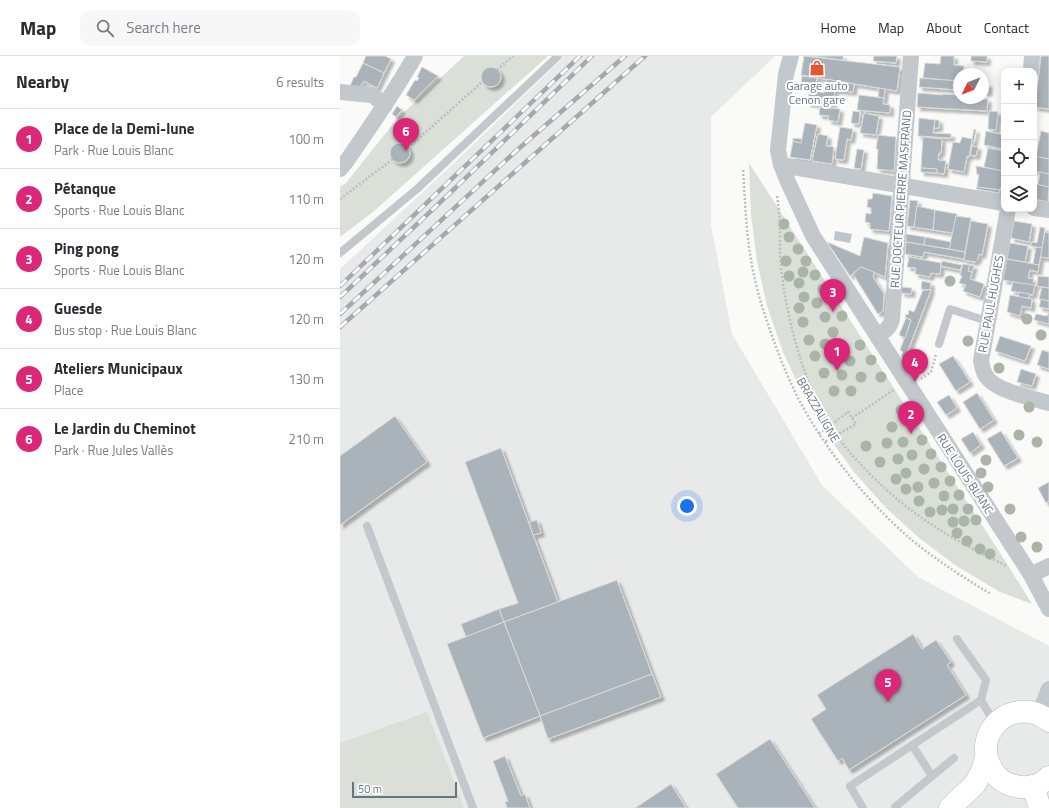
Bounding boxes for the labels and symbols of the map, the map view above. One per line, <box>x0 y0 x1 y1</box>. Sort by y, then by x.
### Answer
shop icon: Garage auto Cenon gare <box>808 59 826 77</box>
north arrow <box>953 68 989 104</box>
place label: Garage auto Cenon gare <box>786 76 848 109</box>
street label: RUE DOCTEUR PIERRE MASFRAND <box>885 109 916 289</box>
pin: 6 <box>393 118 419 151</box>
street label: RUE PAUL HUGHES <box>973 254 1008 354</box>
pin: 3 <box>820 279 846 312</box>
pin: 1 <box>824 338 850 371</box>
pin: 4 <box>902 349 928 382</box>
street label: BRAZZALIGNE <box>792 374 845 446</box>
pin: 2 <box>898 401 924 434</box>
street label: RUE LOUIS BLANC <box>932 430 999 518</box>
your location <box>677 496 697 516</box>
pin: 5 <box>875 669 901 702</box>
scale bar <box>352 780 457 799</box>

